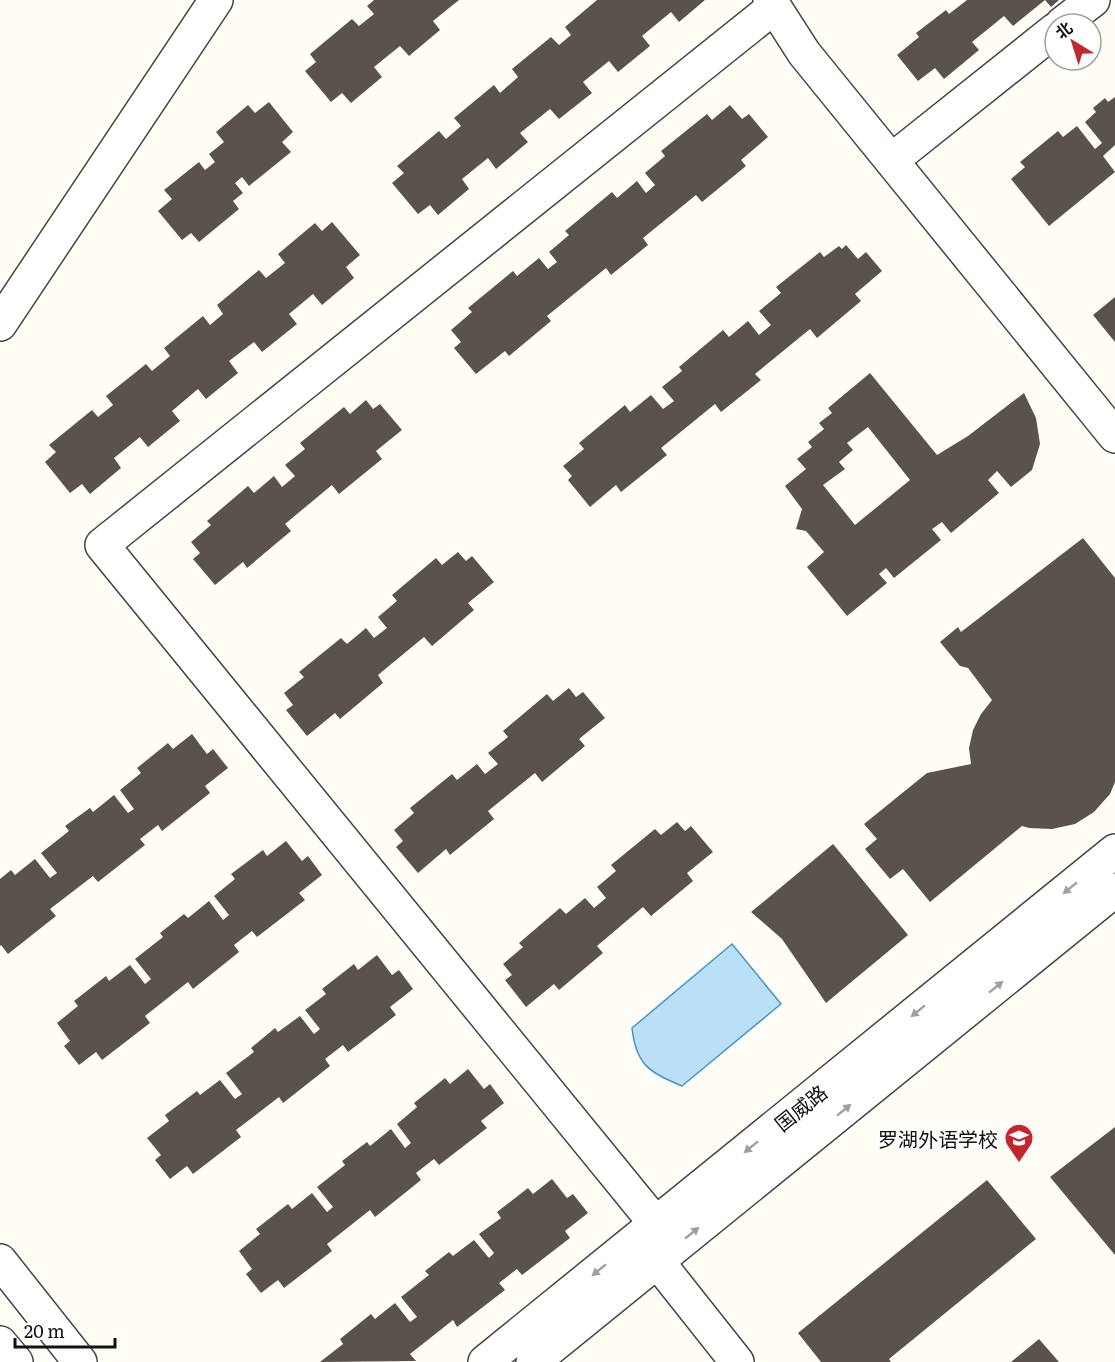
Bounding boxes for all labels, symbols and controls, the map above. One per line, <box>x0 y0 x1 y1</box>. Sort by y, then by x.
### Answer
north arrow <box>1043 12 1103 72</box>
text: 北 <box>1049 15 1077 44</box>
one-way arrow <box>1062 882 1077 894</box>
one-way arrow <box>988 982 1003 994</box>
one-way arrow <box>911 1004 926 1017</box>
street label: 国威路 <box>767 1076 833 1138</box>
one-way arrow <box>836 1104 851 1117</box>
school or university icon: 罗湖外语学校 <box>1003 1122 1035 1164</box>
place label: 罗湖外语学校 <box>878 1123 998 1153</box>
one-way arrow <box>743 1141 758 1153</box>
one-way arrow <box>685 1227 700 1239</box>
one-way arrow <box>592 1263 607 1276</box>
scale bar <box>15 1311 116 1349</box>
text: 20 m <box>24 1317 65 1344</box>

